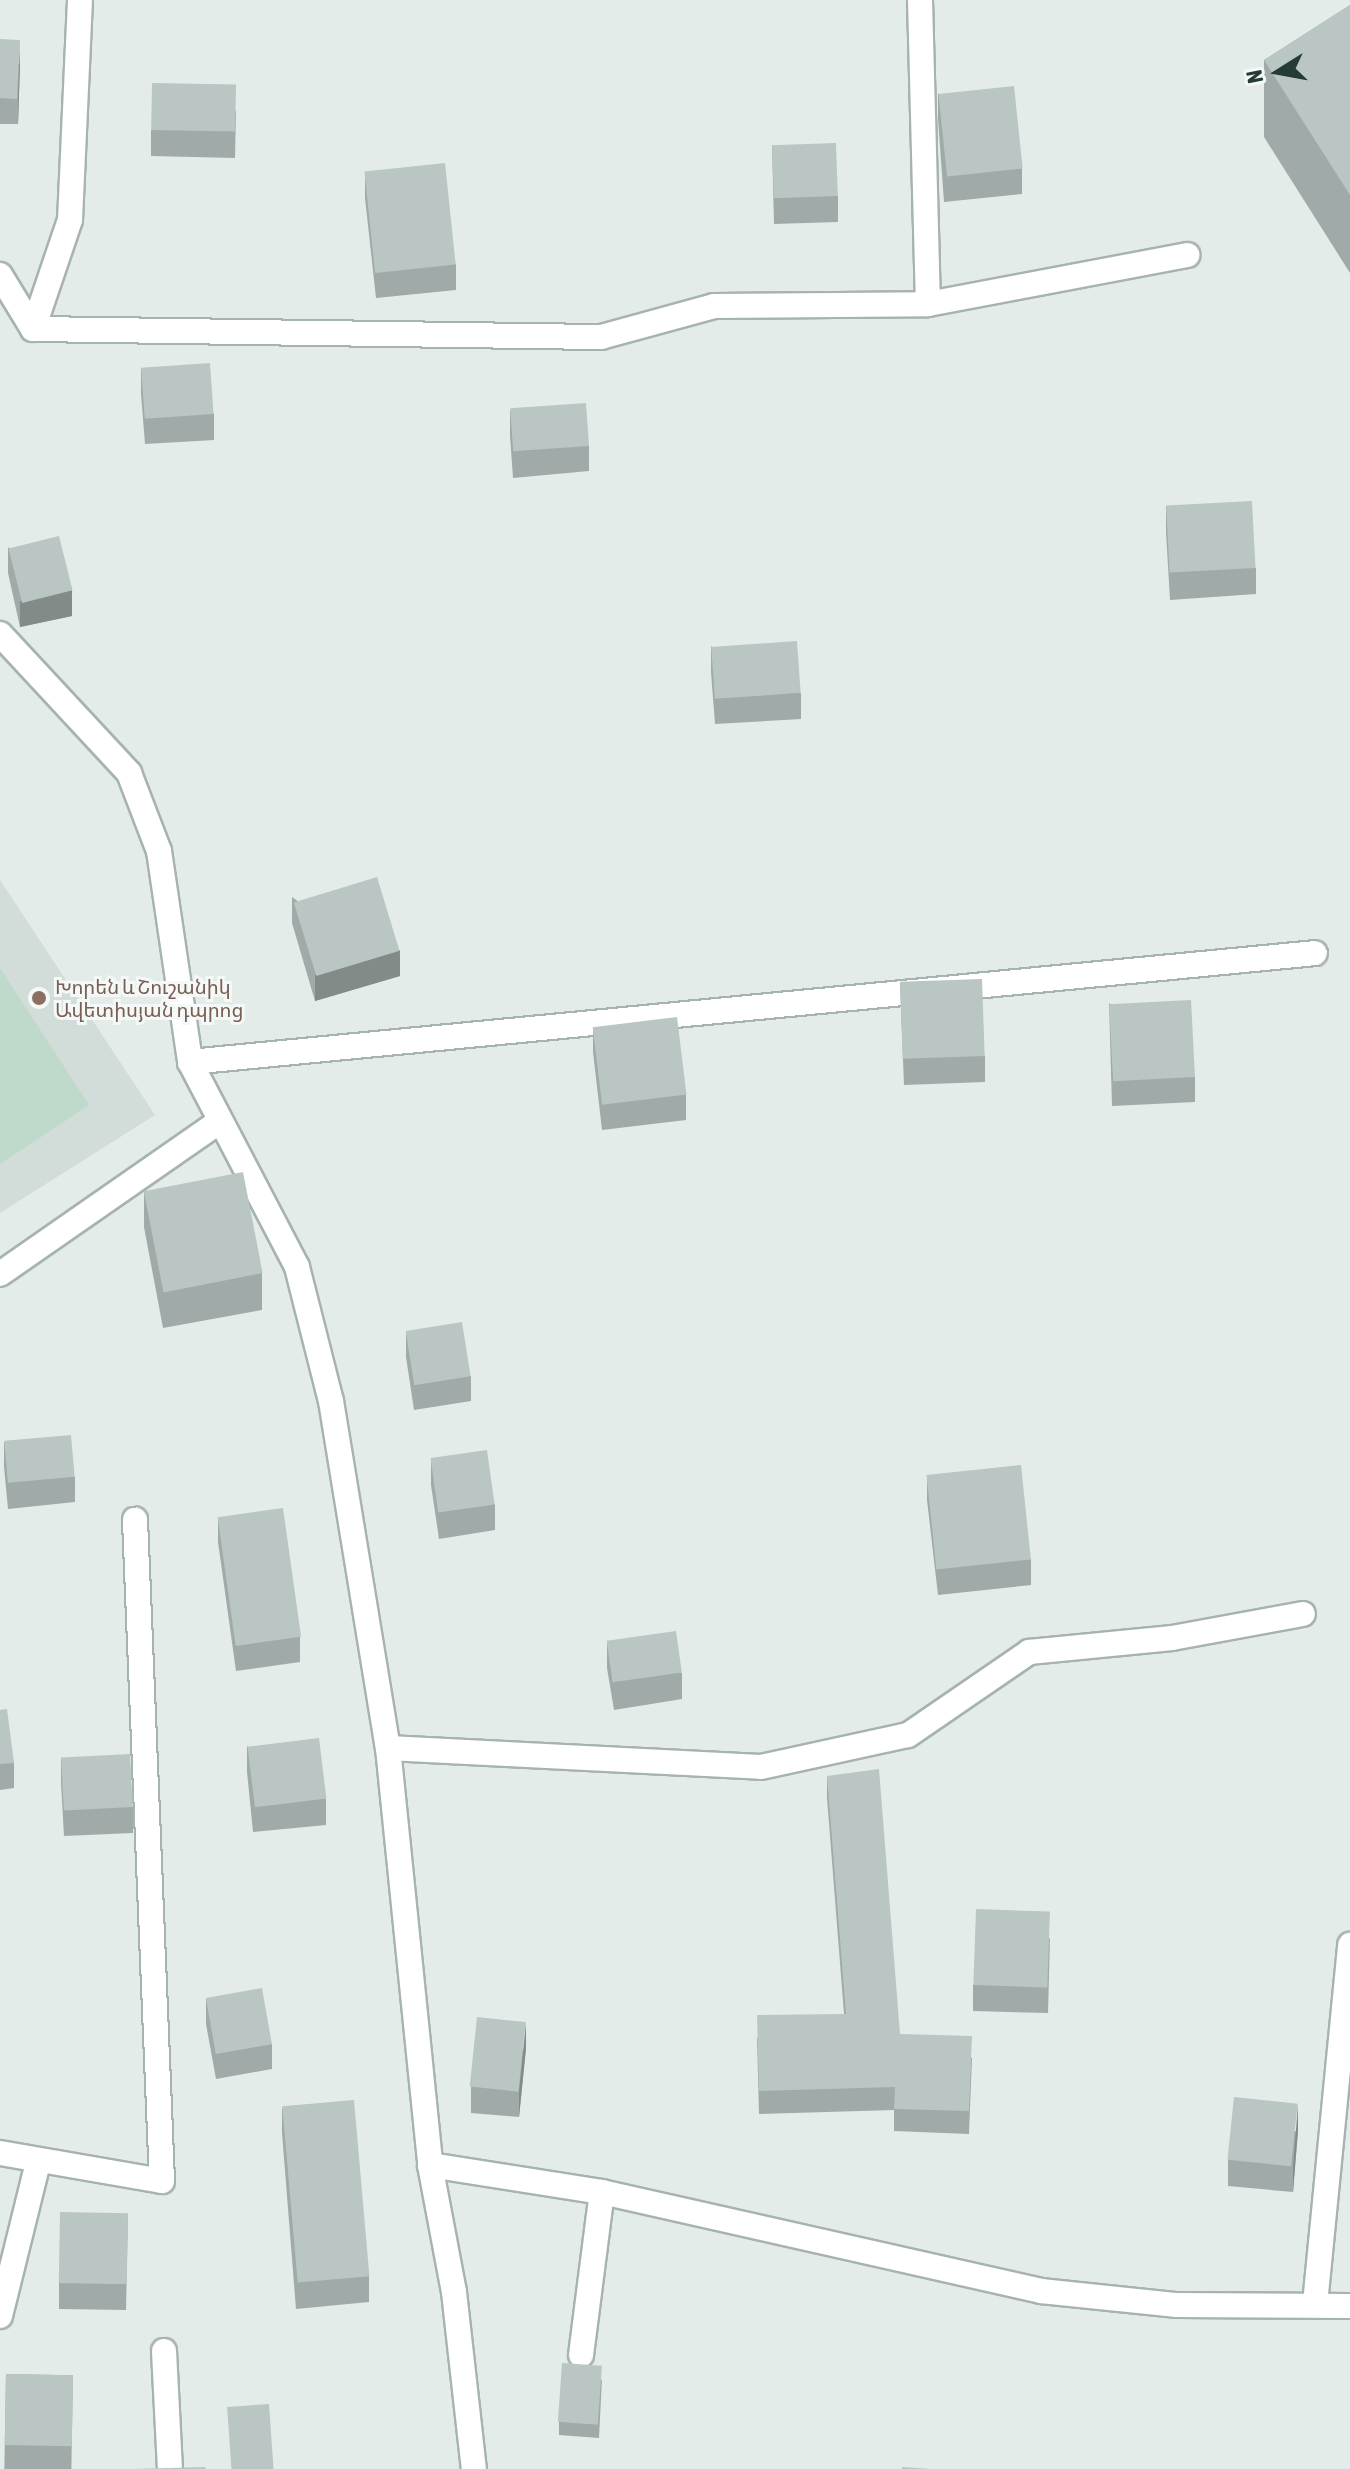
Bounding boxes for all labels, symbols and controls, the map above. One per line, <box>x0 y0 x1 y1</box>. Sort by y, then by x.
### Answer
north arrow <box>1238 32 1318 112</box>
text: N <box>1240 68 1268 85</box>
place label: Խորեն և Շուշանիկ Ավետիսյան դպրոց <box>55 974 244 1021</box>
marker: Խորեն և Շուշանիկ Ավետիսյան դպրոց <box>30 989 48 1007</box>

